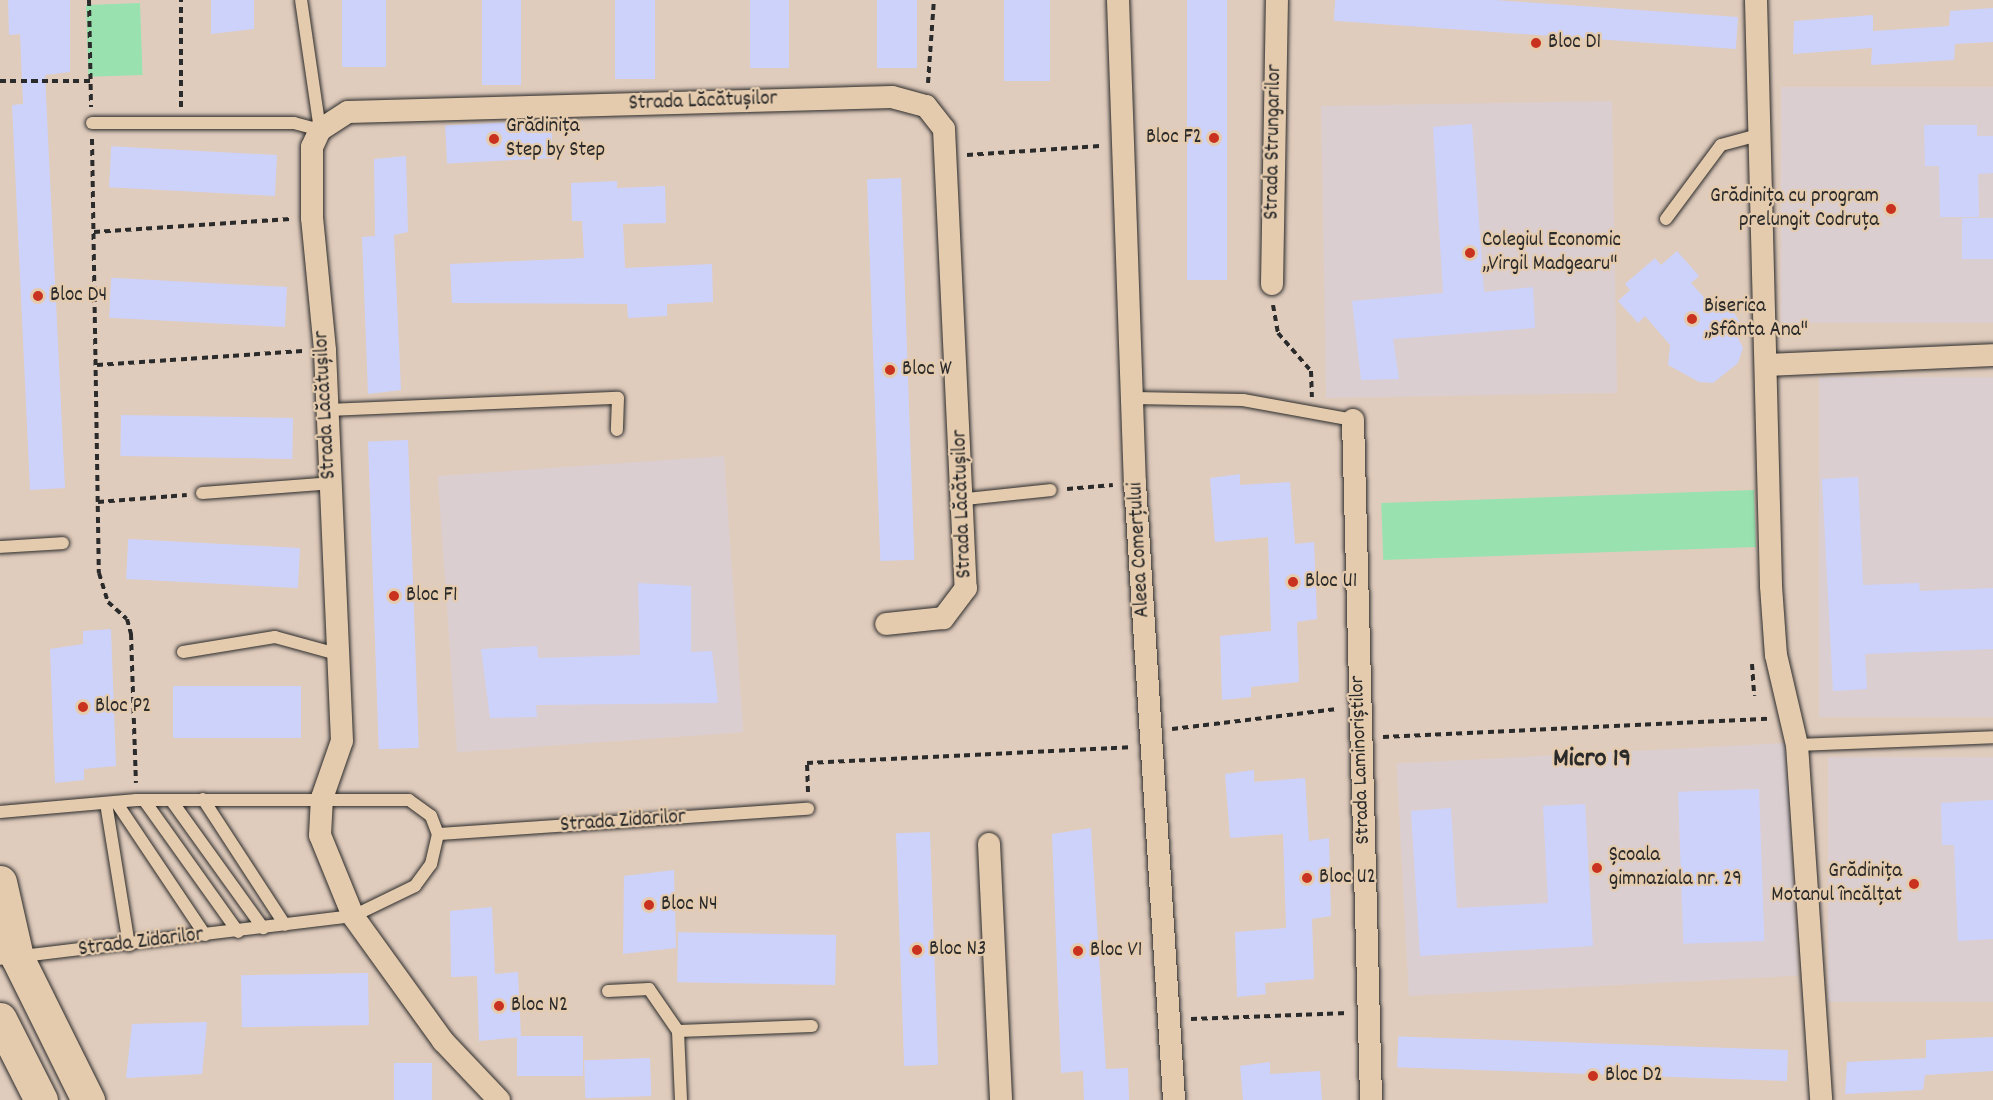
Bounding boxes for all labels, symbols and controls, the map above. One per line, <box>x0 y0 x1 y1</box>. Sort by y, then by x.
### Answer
place label: Bloc D1 <box>1548 30 1601 56</box>
marker: Bloc D1 <box>1529 36 1543 50</box>
street label: Strada Strungarilor <box>1260 64 1288 220</box>
street label: Strada Lăcătușilor <box>628 87 778 117</box>
place label: Grădinița Step by Step <box>506 114 605 164</box>
place label: Bloc F2 <box>1146 125 1202 151</box>
marker: Bloc F2 <box>1207 131 1221 145</box>
marker: Grădinița Step by Step <box>487 132 501 146</box>
place label: Grădinița cu program prelungit Codruța <box>1710 184 1879 234</box>
marker: Grădinița cu program prelungit Codruța <box>1884 202 1898 216</box>
place label: Colegiul Economic „Virgil Madgearu" <box>1482 228 1621 278</box>
marker: Colegiul Economic „Virgil Madgearu" <box>1463 246 1477 260</box>
place label: Bloc D4 <box>50 283 107 309</box>
marker: Bloc D4 <box>31 289 45 303</box>
place label: Biserica „Sfânta Ana" <box>1704 294 1808 344</box>
marker: Biserica „Sfânta Ana" <box>1685 312 1699 326</box>
street label: Strada Lăcătușilor <box>310 330 342 480</box>
place label: Bloc W <box>902 357 952 383</box>
marker: Bloc W <box>883 363 897 377</box>
street label: Strada Lăcătușilor <box>948 429 978 579</box>
street label: Aleea Comerțului <box>1124 482 1156 618</box>
place label: Bloc U1 <box>1305 569 1357 595</box>
marker: Bloc U1 <box>1286 575 1300 589</box>
place label: Bloc F1 <box>406 583 458 609</box>
marker: Bloc F1 <box>387 589 401 603</box>
street label: Strada Laminoriștilor <box>1345 675 1377 845</box>
place label: Bloc P2 <box>95 694 151 720</box>
marker: Bloc P2 <box>76 700 90 714</box>
district label: Micro 19 <box>1553 744 1631 776</box>
street label: Strada Zidarilor <box>559 805 687 839</box>
place label: Școala gimnaziala nr. 29 <box>1609 843 1742 893</box>
place label: Grădinița Motanul încălțat <box>1771 859 1902 909</box>
marker: Școala gimnaziala nr. 29 <box>1590 861 1604 875</box>
place label: Bloc U2 <box>1319 865 1376 891</box>
marker: Bloc U2 <box>1300 871 1314 885</box>
marker: Grădinița Motanul încălțat <box>1907 877 1921 891</box>
place label: Bloc N4 <box>661 892 718 918</box>
marker: Bloc N4 <box>642 898 656 912</box>
street label: Strada Zidarilor <box>77 923 205 963</box>
place label: Bloc N3 <box>929 937 986 963</box>
place label: Bloc V1 <box>1090 938 1142 964</box>
marker: Bloc N3 <box>910 943 924 957</box>
marker: Bloc V1 <box>1071 944 1085 958</box>
place label: Bloc N2 <box>511 993 568 1019</box>
marker: Bloc N2 <box>492 999 506 1013</box>
place label: Bloc D2 <box>1605 1063 1663 1089</box>
marker: Bloc D2 <box>1586 1069 1600 1083</box>

